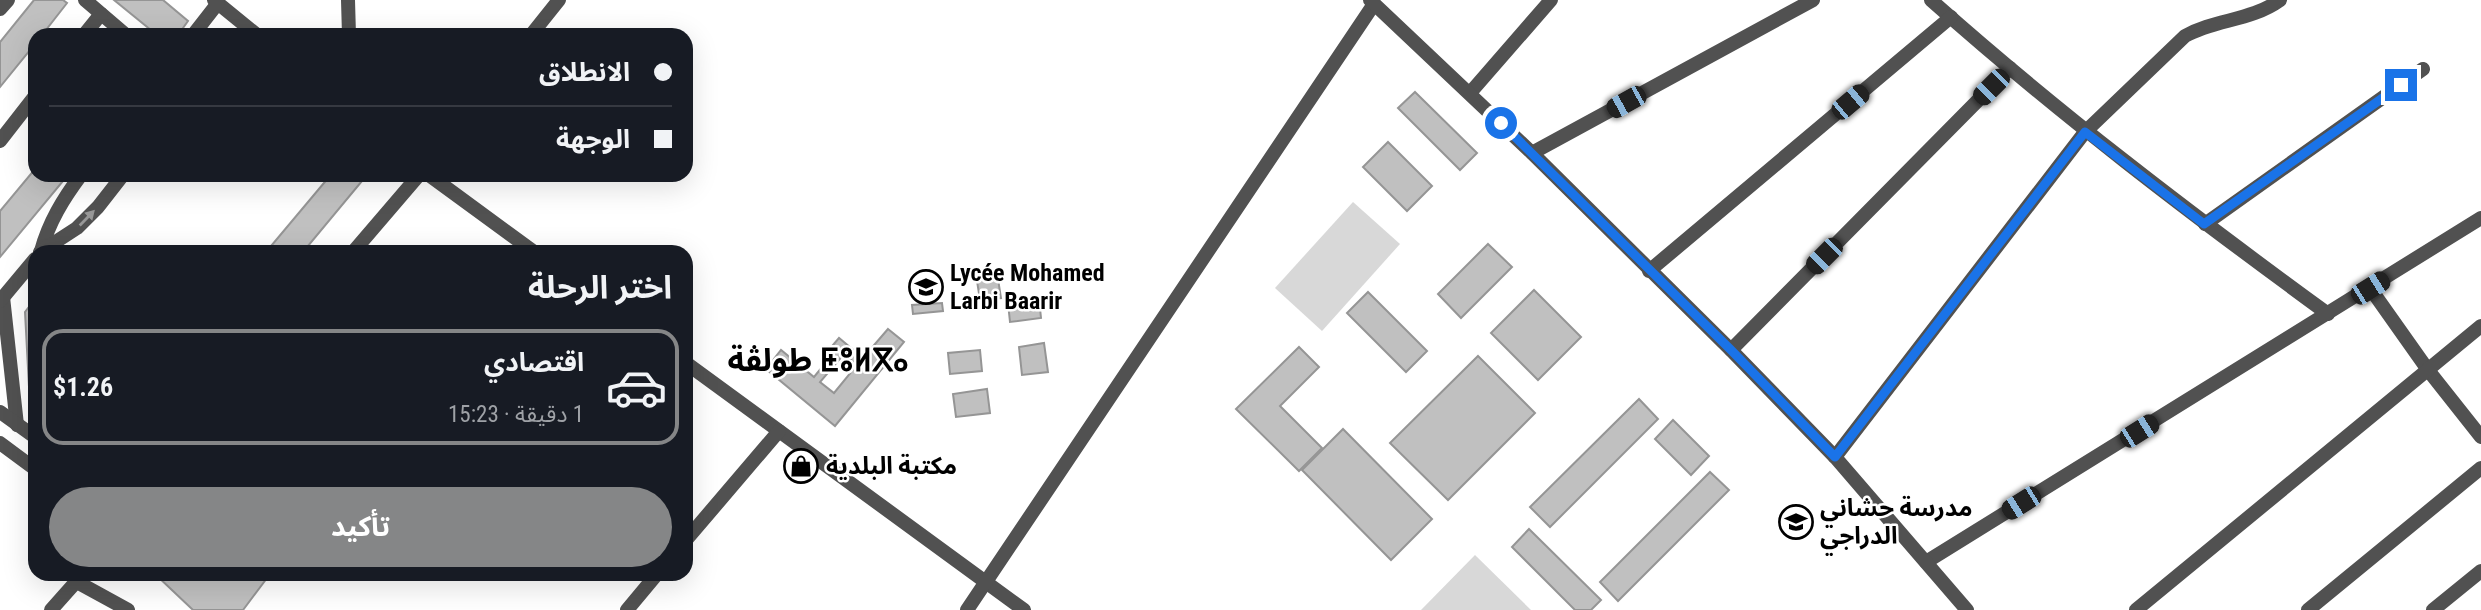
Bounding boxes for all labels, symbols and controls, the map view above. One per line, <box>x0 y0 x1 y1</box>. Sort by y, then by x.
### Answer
text: الانطلاق <box>539 57 630 87</box>
car <box>1969 65 2014 109</box>
route end <box>2385 69 2417 101</box>
car <box>1828 80 1873 124</box>
car <box>1603 83 1650 121</box>
route start <box>1485 107 1517 139</box>
text: الوجهة <box>556 124 630 154</box>
one-way arrow <box>78 210 95 227</box>
car <box>1802 234 1847 278</box>
place label: Lycée Mohamed Larbi Baarir <box>950 259 1105 315</box>
text: اختر الرحلة <box>528 268 672 306</box>
school or university icon: Lycée Mohamed Larbi Baarir <box>907 268 945 306</box>
car <box>2347 268 2394 308</box>
district label: طولڤة ⵟⵓⵍⴳⴰ <box>728 341 908 379</box>
text: اقتصادي <box>484 347 584 377</box>
icon: car <box>605 356 668 419</box>
text: $1.26 <box>53 372 113 402</box>
text: 1 دقيقة · 15:23 <box>448 401 584 428</box>
car <box>2116 411 2163 451</box>
shop icon: مكتبة البلدية <box>782 447 820 485</box>
place label: مكتبة البلدية <box>826 452 957 480</box>
car <box>1998 483 2045 523</box>
button: تأكيد <box>49 487 672 567</box>
place label: مدرسة حشاني الدراجي <box>1820 494 1972 556</box>
school or university icon: مدرسة حشاني الدراجي <box>1777 503 1815 541</box>

